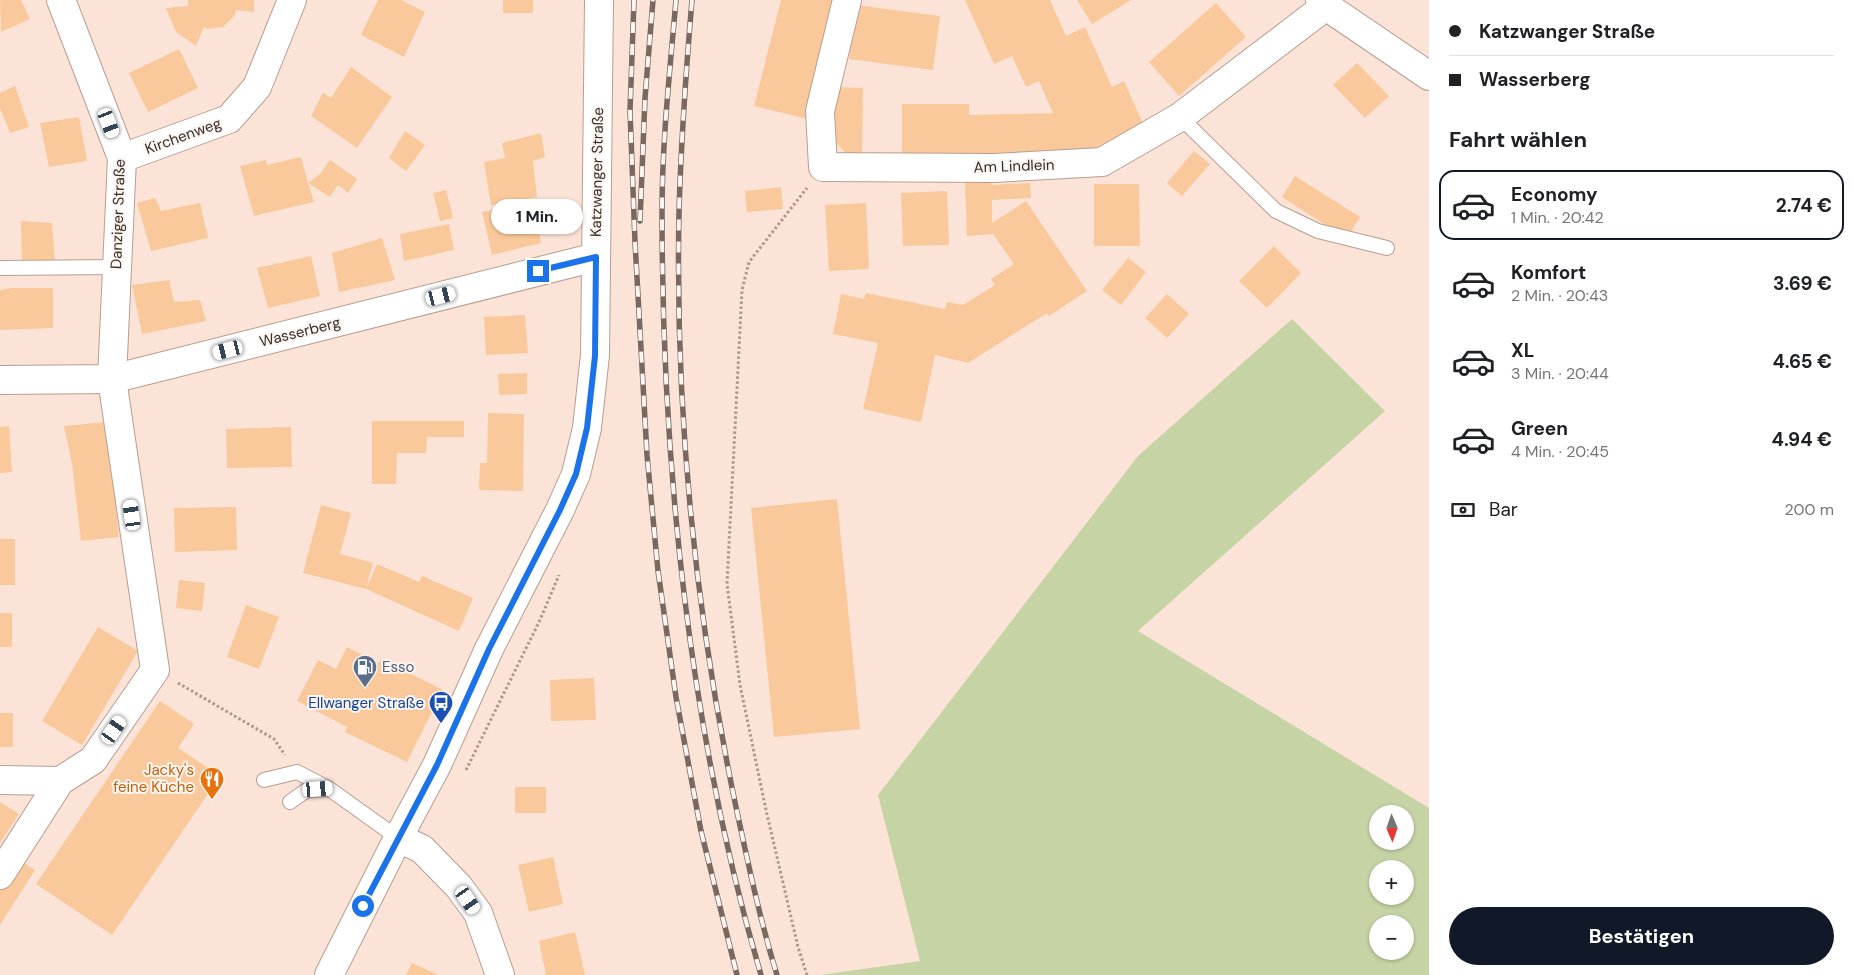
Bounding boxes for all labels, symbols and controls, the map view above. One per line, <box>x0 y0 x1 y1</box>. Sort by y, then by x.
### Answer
text: Katzwanger Straße <box>1479 19 1655 44</box>
text: Wasserberg <box>1479 67 1591 92</box>
car <box>96 106 121 140</box>
street label: Katzwanger Straße <box>586 107 608 237</box>
street label: Kirchenweg <box>142 113 224 159</box>
text: Fahrt wählen <box>1449 125 1587 154</box>
street label: Am Lindlein <box>973 155 1055 177</box>
street label: Danziger Straße <box>106 159 130 269</box>
text: Economy <box>1511 182 1598 207</box>
icon: car <box>1451 183 1496 228</box>
text: 2.74 € <box>1776 193 1832 218</box>
callout: 1 Min. <box>492 198 584 234</box>
text: 1 Min. <box>516 206 558 227</box>
text: 1 Min. · 20:42 <box>1511 207 1604 228</box>
route end <box>527 260 549 282</box>
text: Komfort <box>1511 260 1586 285</box>
icon: car <box>1451 261 1496 306</box>
text: 3.69 € <box>1773 271 1832 296</box>
car <box>424 285 457 307</box>
text: 2 Min. · 20:43 <box>1511 285 1608 306</box>
street label: Wasserberg <box>257 312 343 352</box>
text: XL <box>1511 338 1534 363</box>
car <box>211 339 244 361</box>
icon: car <box>1451 339 1496 384</box>
text: 4.65 € <box>1772 349 1832 374</box>
text: 3 Min. · 20:44 <box>1511 363 1609 384</box>
text: Green <box>1511 416 1568 441</box>
icon: car <box>1451 417 1496 462</box>
text: 4.94 € <box>1772 427 1832 452</box>
text: 4 Min. · 20:45 <box>1511 441 1609 462</box>
icon: cash <box>1449 496 1477 524</box>
text: Bar <box>1489 497 1518 522</box>
car <box>122 499 141 531</box>
text: 200 m <box>1785 499 1834 520</box>
fuel station icon: Esso <box>352 654 378 688</box>
place label: Esso <box>382 657 415 677</box>
bus stop icon: Ellwanger Straße <box>428 690 454 724</box>
place label: Ellwanger Straße <box>308 693 424 713</box>
car <box>99 713 128 747</box>
place label: Jacky's feine Küche <box>113 760 194 797</box>
restaurant icon: Jacky's feine Küche <box>199 766 225 800</box>
car <box>302 780 333 798</box>
north arrow <box>1369 805 1414 850</box>
map controls <box>1369 805 1414 960</box>
button: + <box>1369 860 1414 905</box>
car <box>453 883 482 917</box>
route start <box>352 895 374 917</box>
button: Bestätigen <box>1449 907 1834 965</box>
button: − <box>1369 915 1414 960</box>

